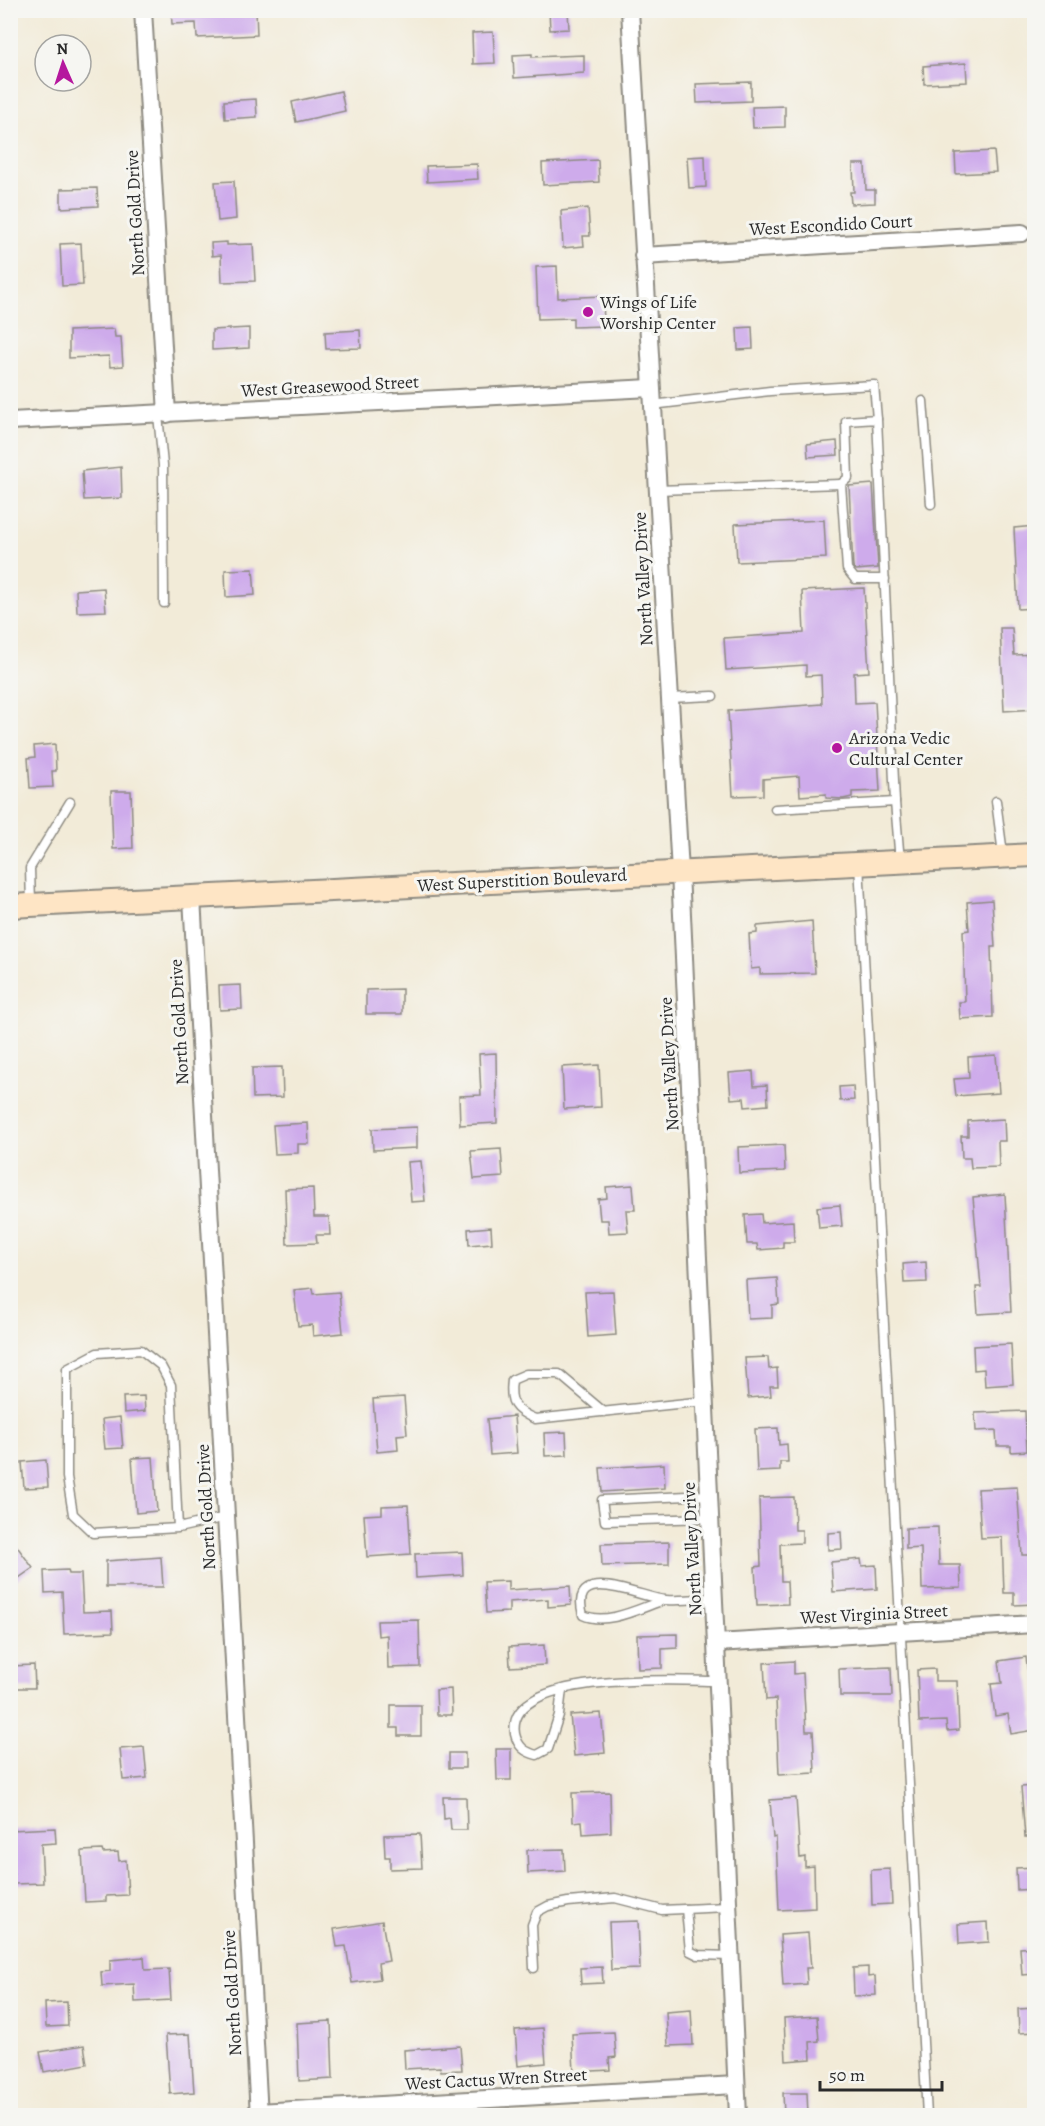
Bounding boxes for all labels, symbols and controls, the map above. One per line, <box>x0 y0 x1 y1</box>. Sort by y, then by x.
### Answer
north arrow <box>33 33 93 93</box>
text: N <box>56 38 69 60</box>
street label: North Gold Drive <box>120 149 150 277</box>
street label: West Escondido Court <box>748 209 913 241</box>
place label: Wings of Life Worship Center <box>599 290 716 335</box>
marker: Wings of Life Worship Center <box>581 305 595 319</box>
street label: West Greasewood Street <box>239 369 420 403</box>
street label: North Valley Drive <box>628 511 658 647</box>
place label: Arizona Vedic Cultural Center <box>848 726 963 771</box>
marker: Arizona Vedic Cultural Center <box>830 741 844 755</box>
street label: West Superstition Boulevard <box>416 863 628 898</box>
street label: North Gold Drive <box>164 958 194 1086</box>
street label: North Valley Drive <box>654 996 684 1132</box>
street label: North Gold Drive <box>191 1443 221 1571</box>
street label: North Valley Drive <box>677 1481 707 1617</box>
street label: West Virginia Street <box>799 1598 948 1630</box>
street label: North Gold Drive <box>217 1929 247 2057</box>
scale bar <box>820 2054 942 2092</box>
street label: West Cactus Wren Street <box>403 2062 588 2096</box>
text: 50 m <box>829 2063 865 2087</box>

